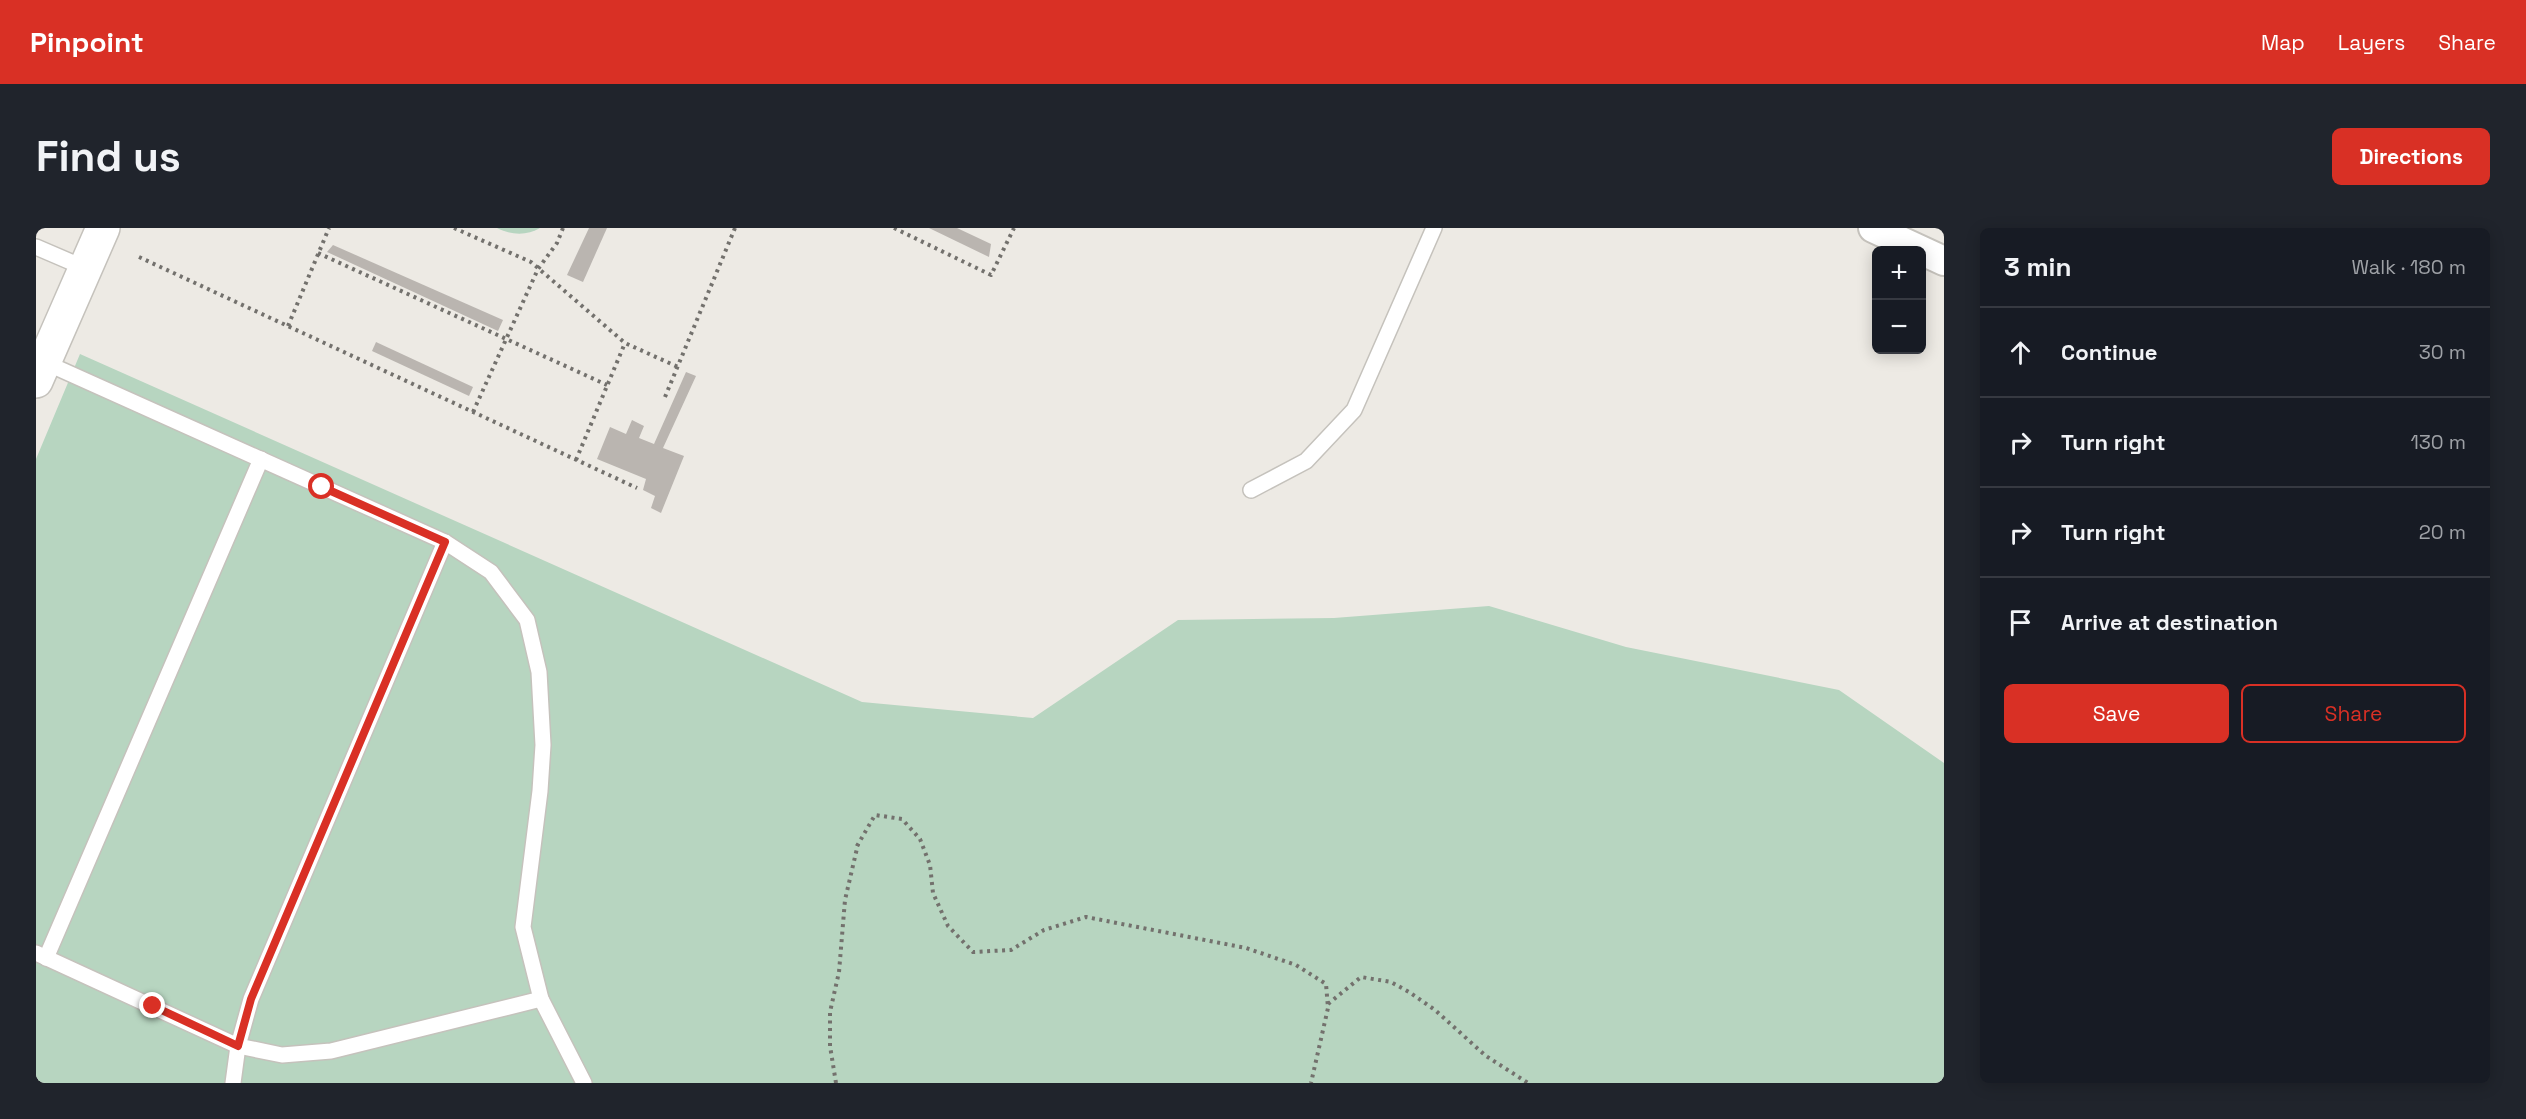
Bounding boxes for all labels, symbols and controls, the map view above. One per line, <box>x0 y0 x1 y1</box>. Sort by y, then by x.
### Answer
text: Pinpoint <box>30 24 144 60</box>
text: Map <box>2261 29 2305 56</box>
text: Layers <box>2338 29 2405 56</box>
text: Share <box>2438 29 2496 56</box>
button: Directions <box>2332 128 2490 185</box>
text: Find us <box>36 130 181 183</box>
map controls <box>1872 246 1926 354</box>
button: + <box>1872 246 1926 300</box>
text: 3 min <box>2004 250 2072 284</box>
text: Walk · 180 m <box>2352 254 2466 280</box>
button: − <box>1872 300 1926 354</box>
icon: ahead <box>2004 336 2037 369</box>
text: Continue <box>2061 338 2157 366</box>
text: 30 m <box>2419 339 2466 365</box>
icon: right <box>2004 426 2037 459</box>
text: Turn right <box>2061 428 2166 456</box>
text: 130 m <box>2410 429 2466 455</box>
route start <box>308 473 334 499</box>
icon: right <box>2004 516 2037 549</box>
text: Turn right <box>2061 518 2166 546</box>
text: 20 m <box>2419 519 2466 545</box>
icon: arrive <box>2004 606 2037 639</box>
text: Arrive at destination <box>2061 608 2278 636</box>
button: Save <box>2004 684 2229 743</box>
button: Share <box>2241 684 2466 743</box>
route end <box>139 992 165 1018</box>

